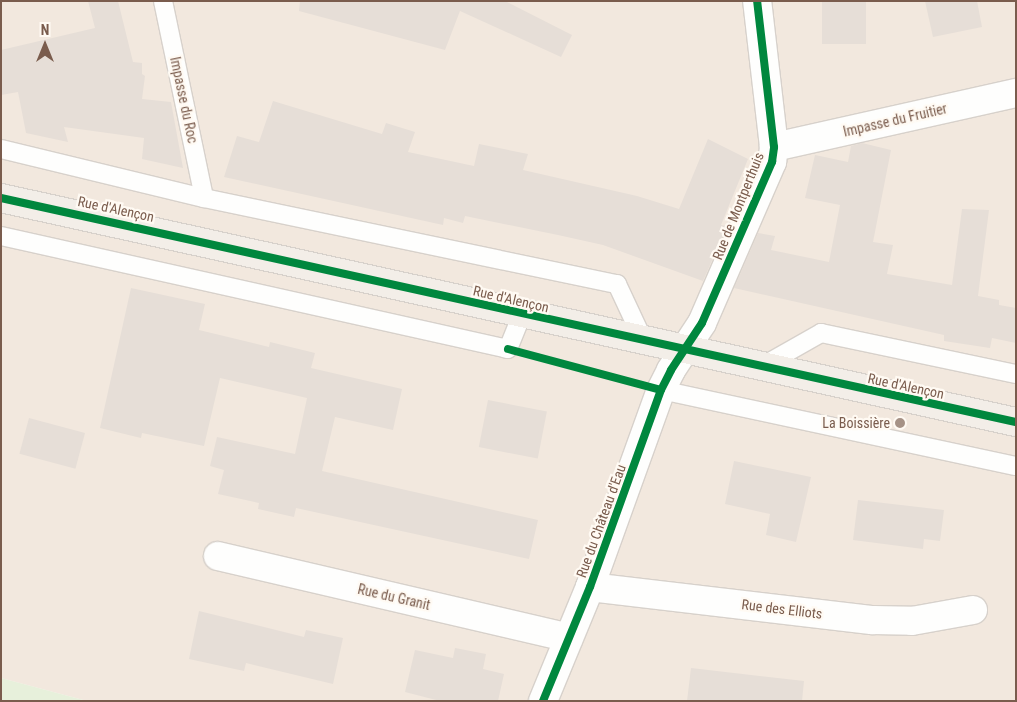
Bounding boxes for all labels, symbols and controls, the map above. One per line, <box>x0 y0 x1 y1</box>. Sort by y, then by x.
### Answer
north arrow <box>20 20 70 70</box>
text: N <box>41 22 49 38</box>
street label: Impasse du Roc <box>167 55 201 145</box>
street label: Impasse du Fruitier <box>841 100 949 140</box>
street label: Rue de Montperthuis <box>709 150 767 262</box>
street label: Rue d'Alençon <box>76 193 156 225</box>
street label: Rue d'Alençon <box>471 282 551 316</box>
street label: Rue d'Alençon <box>866 370 946 402</box>
place label: La Boissière <box>822 415 890 431</box>
marker: La Boissière <box>894 417 906 429</box>
street label: Rue du Château d'Eau <box>573 462 629 580</box>
street label: Rue du Granit <box>356 580 432 614</box>
street label: Rue des Elliots <box>741 596 823 622</box>

